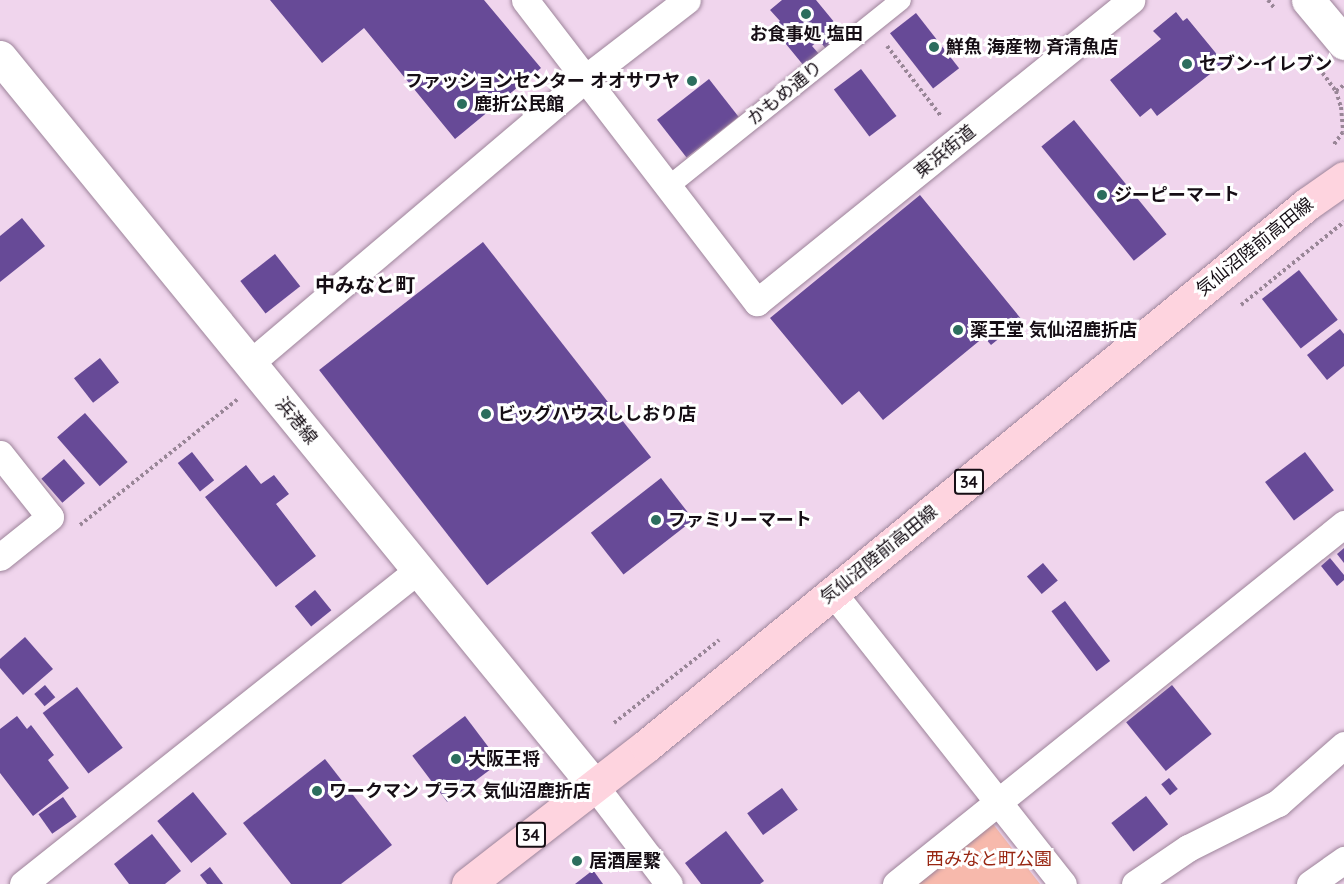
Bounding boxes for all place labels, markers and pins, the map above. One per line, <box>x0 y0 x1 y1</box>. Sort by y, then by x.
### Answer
marker: お食事処 塩田 <box>799 7 813 21</box>
place label: お食事処 塩田 <box>749 23 863 45</box>
place label: 鮮魚 海産物 斉清魚店 <box>946 36 1118 58</box>
marker: 鮮魚 海産物 斉清魚店 <box>927 40 941 54</box>
place label: セブン-イレブン <box>1199 53 1332 75</box>
marker: セブン-イレブン <box>1180 57 1194 71</box>
place label: ファッションセンター オオサワヤ <box>405 70 680 92</box>
marker: ファッションセンター オオサワヤ <box>685 74 699 88</box>
place label: 鹿折公民館 <box>474 93 564 115</box>
marker: 鹿折公民館 <box>455 97 469 111</box>
place label: ジーピーマート <box>1114 184 1240 206</box>
marker: ジーピーマート <box>1095 188 1109 202</box>
place label: 薬王堂 気仙沼鹿折店 <box>970 319 1137 341</box>
marker: 薬王堂 気仙沼鹿折店 <box>951 323 965 337</box>
place label: ビッグハウスししおり店 <box>498 403 696 425</box>
marker: ビッグハウスししおり店 <box>479 407 493 421</box>
place label: ファミリーマート <box>668 509 812 531</box>
marker: ファミリーマート <box>649 513 663 527</box>
place label: 大阪王将 <box>468 748 540 770</box>
marker: 大阪王将 <box>449 752 463 766</box>
place label: ワークマン プラス 気仙沼鹿折店 <box>329 780 591 802</box>
marker: ワークマン プラス 気仙沼鹿折店 <box>310 784 324 798</box>
place label: 居酒屋繋 <box>589 850 661 872</box>
marker: 居酒屋繋 <box>570 854 584 868</box>

